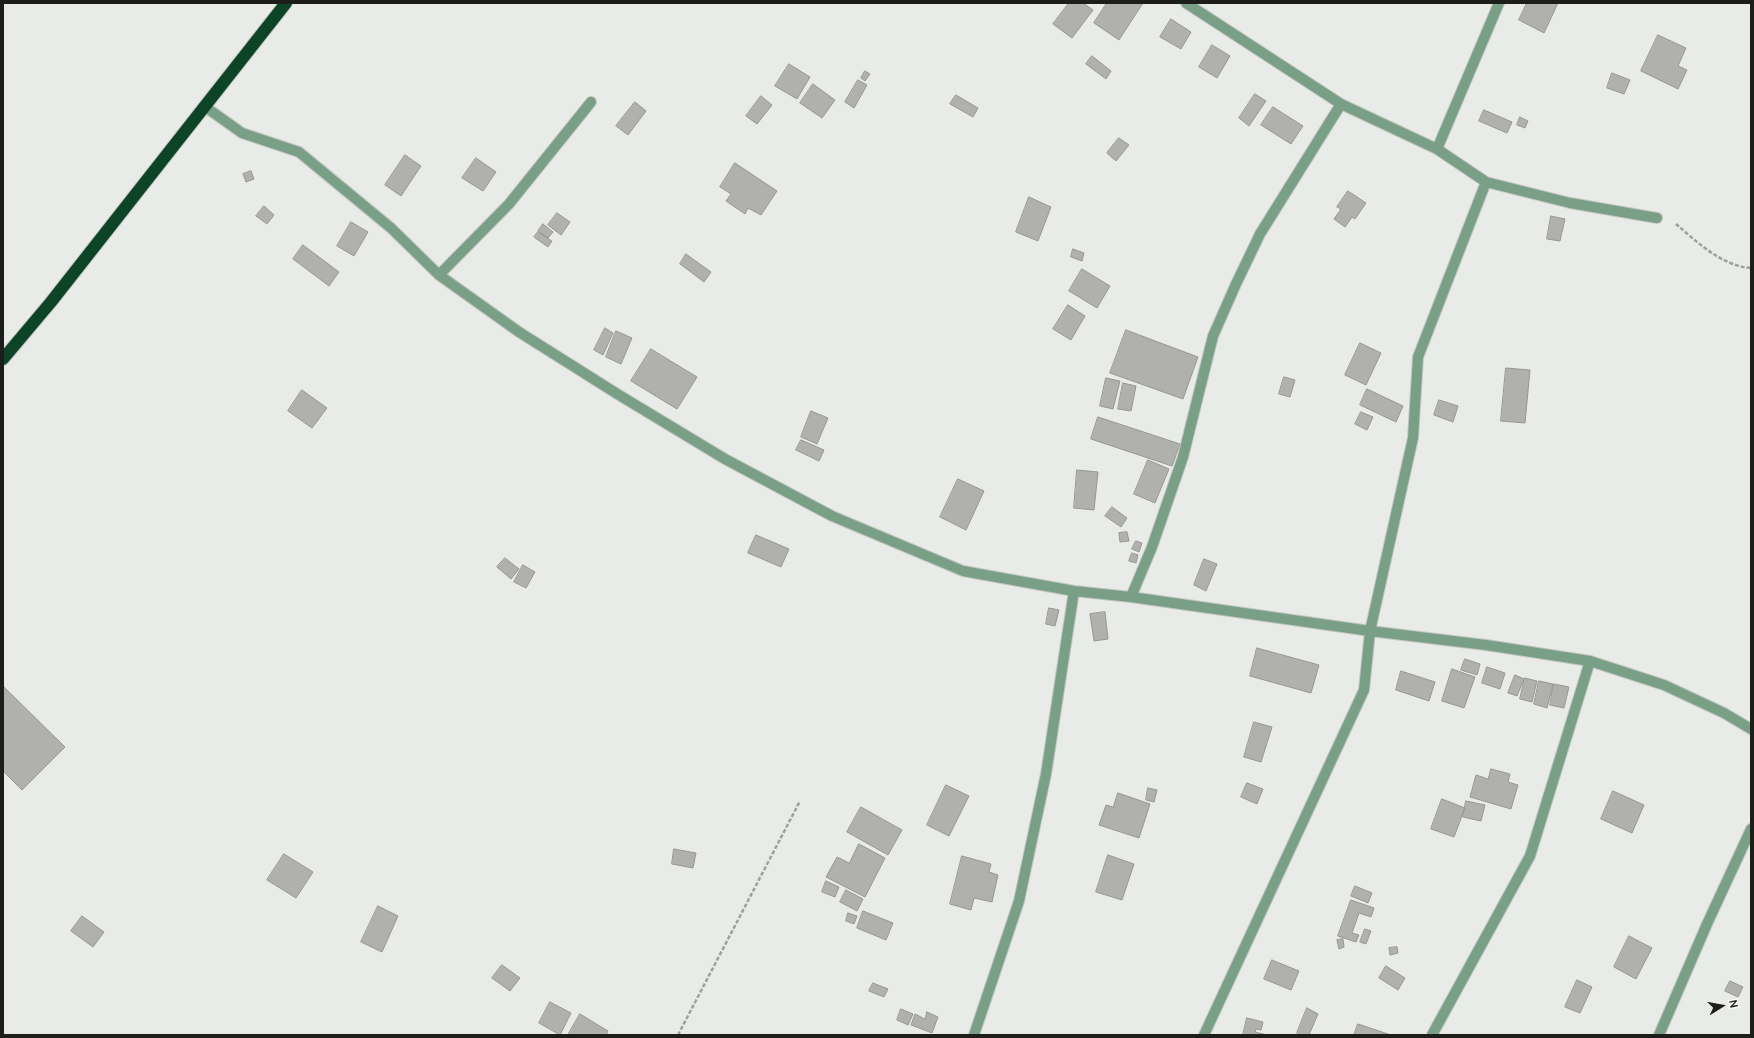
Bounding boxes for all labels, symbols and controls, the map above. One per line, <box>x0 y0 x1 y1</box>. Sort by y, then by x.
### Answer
north arrow <box>1702 986 1742 1026</box>
text: N <box>1727 999 1740 1009</box>

